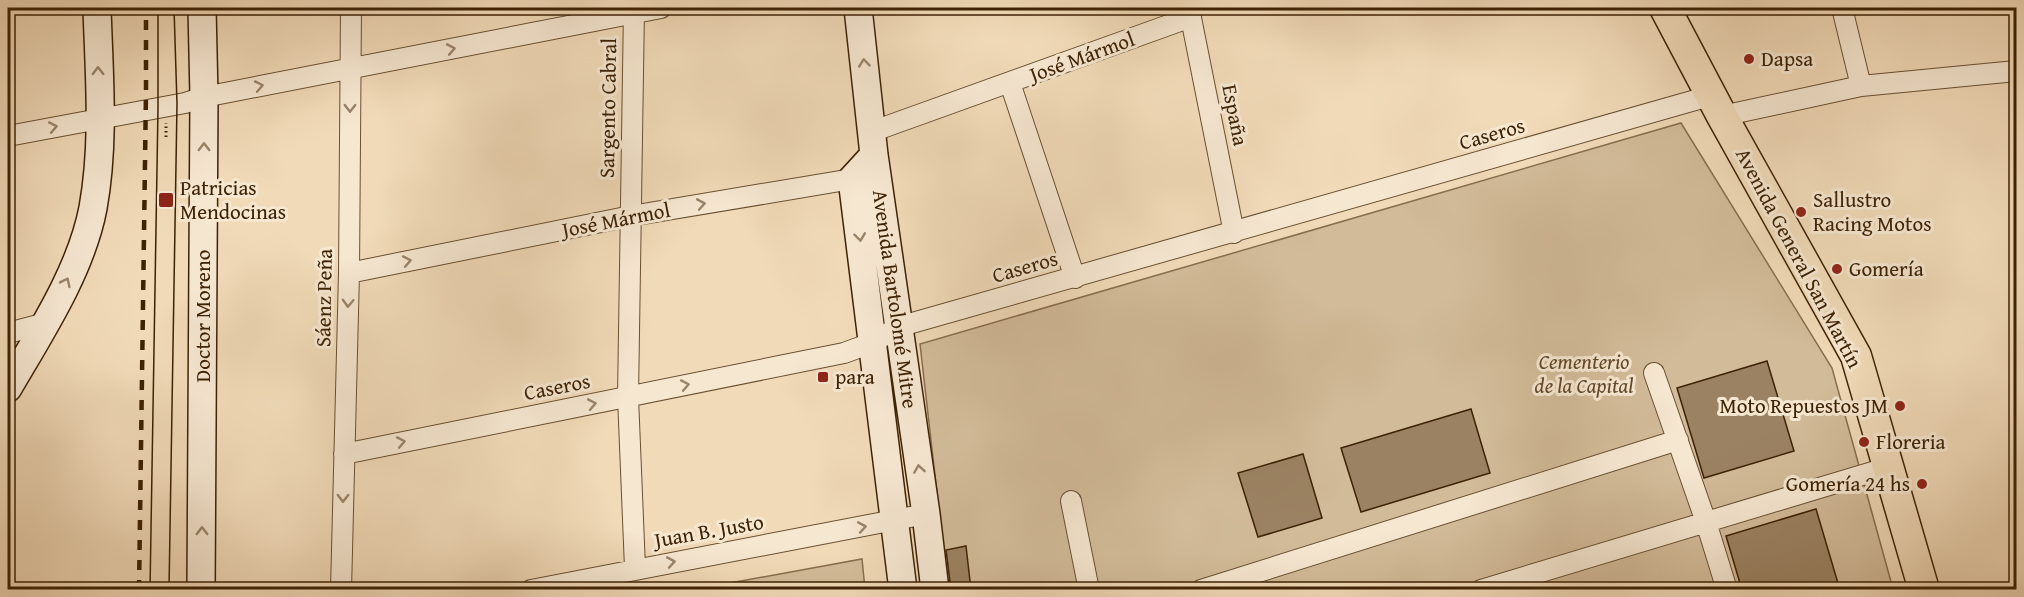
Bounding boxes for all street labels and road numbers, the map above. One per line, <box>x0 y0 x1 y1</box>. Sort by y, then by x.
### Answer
street label: José Mármol <box>1022 23 1139 91</box>
street label: Sargento Cabral <box>591 38 624 178</box>
street label: España <box>1214 82 1257 148</box>
street label: Caseros <box>1455 109 1528 158</box>
street label: Avenida General San Martín <box>1728 142 1871 373</box>
street label: Avenida Bartolomé Mitre <box>865 188 926 410</box>
street label: José Mármol <box>556 194 673 246</box>
street label: Caseros <box>988 242 1061 291</box>
street label: Sáenz Peña <box>307 248 340 348</box>
street label: Doctor Moreno <box>187 250 218 382</box>
street label: Caseros <box>521 365 593 408</box>
street label: Juan B. Justo <box>649 506 766 556</box>

